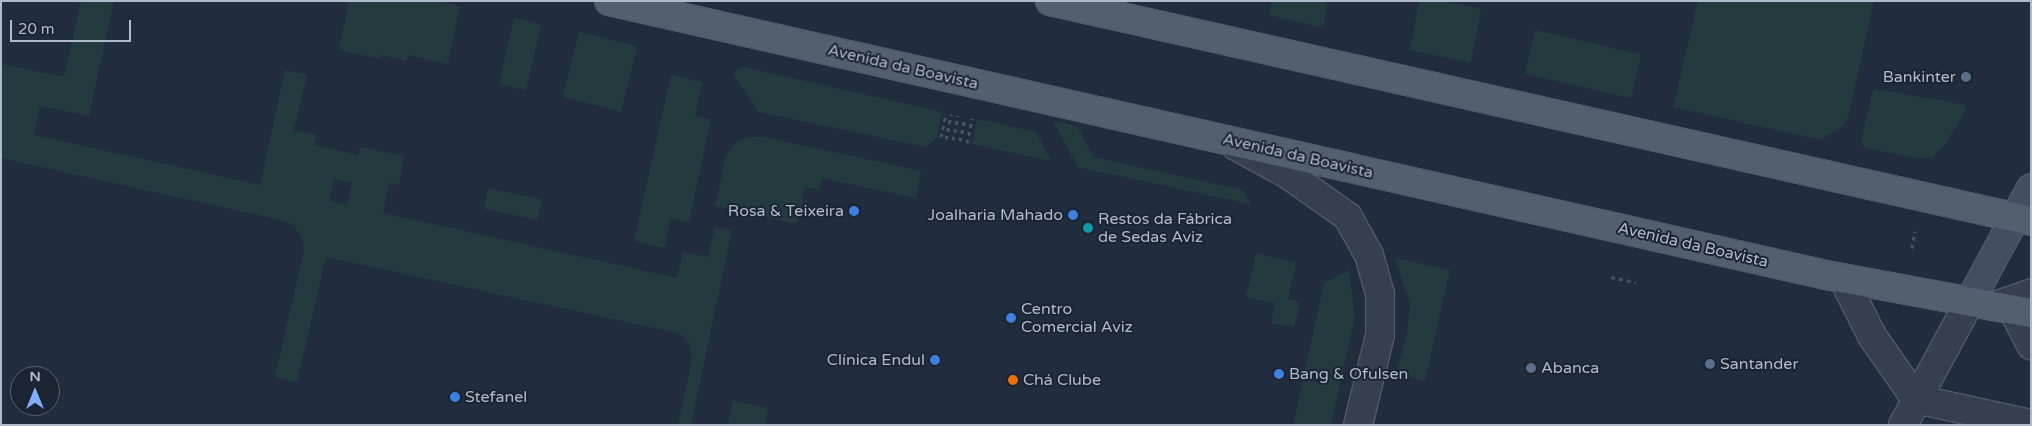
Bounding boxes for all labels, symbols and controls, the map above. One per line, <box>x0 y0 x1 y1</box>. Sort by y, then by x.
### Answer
scale bar <box>12 10 134 42</box>
text: 20 m <box>18 20 55 38</box>
street label: Avenida da Boavista <box>826 40 980 94</box>
place label: Bankinter <box>1883 67 1956 87</box>
marker: Bankinter <box>1960 71 1972 83</box>
street label: Avenida da Boavista <box>1221 129 1375 183</box>
place label: Rosa & Teixeira <box>728 201 844 221</box>
marker: Rosa & Teixeira <box>848 205 860 217</box>
place label: Joalharia Mahado <box>928 205 1063 225</box>
marker: Joalharia Mahado <box>1067 209 1079 221</box>
place label: Restos da Fábrica de Sedas Aviz <box>1098 209 1232 247</box>
street label: Avenida da Boavista <box>1616 218 1770 272</box>
marker: Restos da Fábrica de Sedas Aviz <box>1082 222 1094 234</box>
place label: Centro Comercial Aviz <box>1021 299 1133 337</box>
marker: Centro Comercial Aviz <box>1005 312 1017 324</box>
place label: Clínica Endul <box>827 350 925 370</box>
marker: Clínica Endul <box>929 354 941 366</box>
place label: Santander <box>1720 354 1799 374</box>
place label: Abanca <box>1541 358 1599 378</box>
marker: Santander <box>1704 358 1716 370</box>
marker: Abanca <box>1525 362 1537 374</box>
place label: Bang & Ofulsen <box>1289 364 1408 384</box>
north arrow <box>10 366 60 416</box>
text: N <box>29 368 41 385</box>
marker: Bang & Ofulsen <box>1273 368 1285 380</box>
place label: Chá Clube <box>1023 370 1101 390</box>
marker: Chá Clube <box>1007 374 1019 386</box>
place label: Stefanel <box>465 387 527 407</box>
marker: Stefanel <box>449 391 461 403</box>

